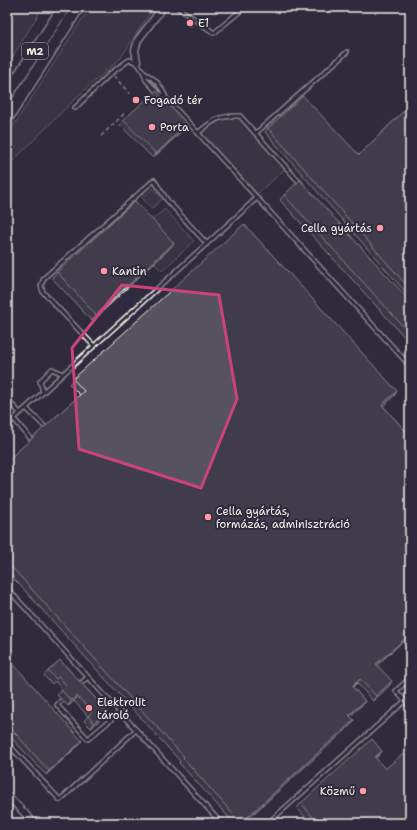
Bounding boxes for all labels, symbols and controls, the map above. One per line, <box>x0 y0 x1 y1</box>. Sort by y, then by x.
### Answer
place label: E1 <box>198 16 209 31</box>
marker: E1 <box>185 18 195 28</box>
road number: M2 <box>22 43 48 59</box>
place label: Fogadó tér <box>144 93 203 108</box>
marker: Fogadó tér <box>131 95 141 105</box>
place label: Porta <box>160 120 189 135</box>
marker: Porta <box>147 122 157 132</box>
place label: Cella gyártás <box>301 221 372 236</box>
marker: Cella gyártás <box>375 223 385 233</box>
place label: Kantin <box>112 264 147 279</box>
marker: Kantin <box>99 266 109 276</box>
place label: Cella gyártás, formázás, adminisztráció <box>216 504 350 532</box>
marker: Cella gyártás, formázás, adminisztráció <box>203 512 213 522</box>
place label: Elektrolit tároló <box>97 695 146 723</box>
marker: Elektrolit tároló <box>84 703 94 713</box>
place label: Közmű <box>320 784 355 799</box>
marker: Közmű <box>358 786 368 796</box>

